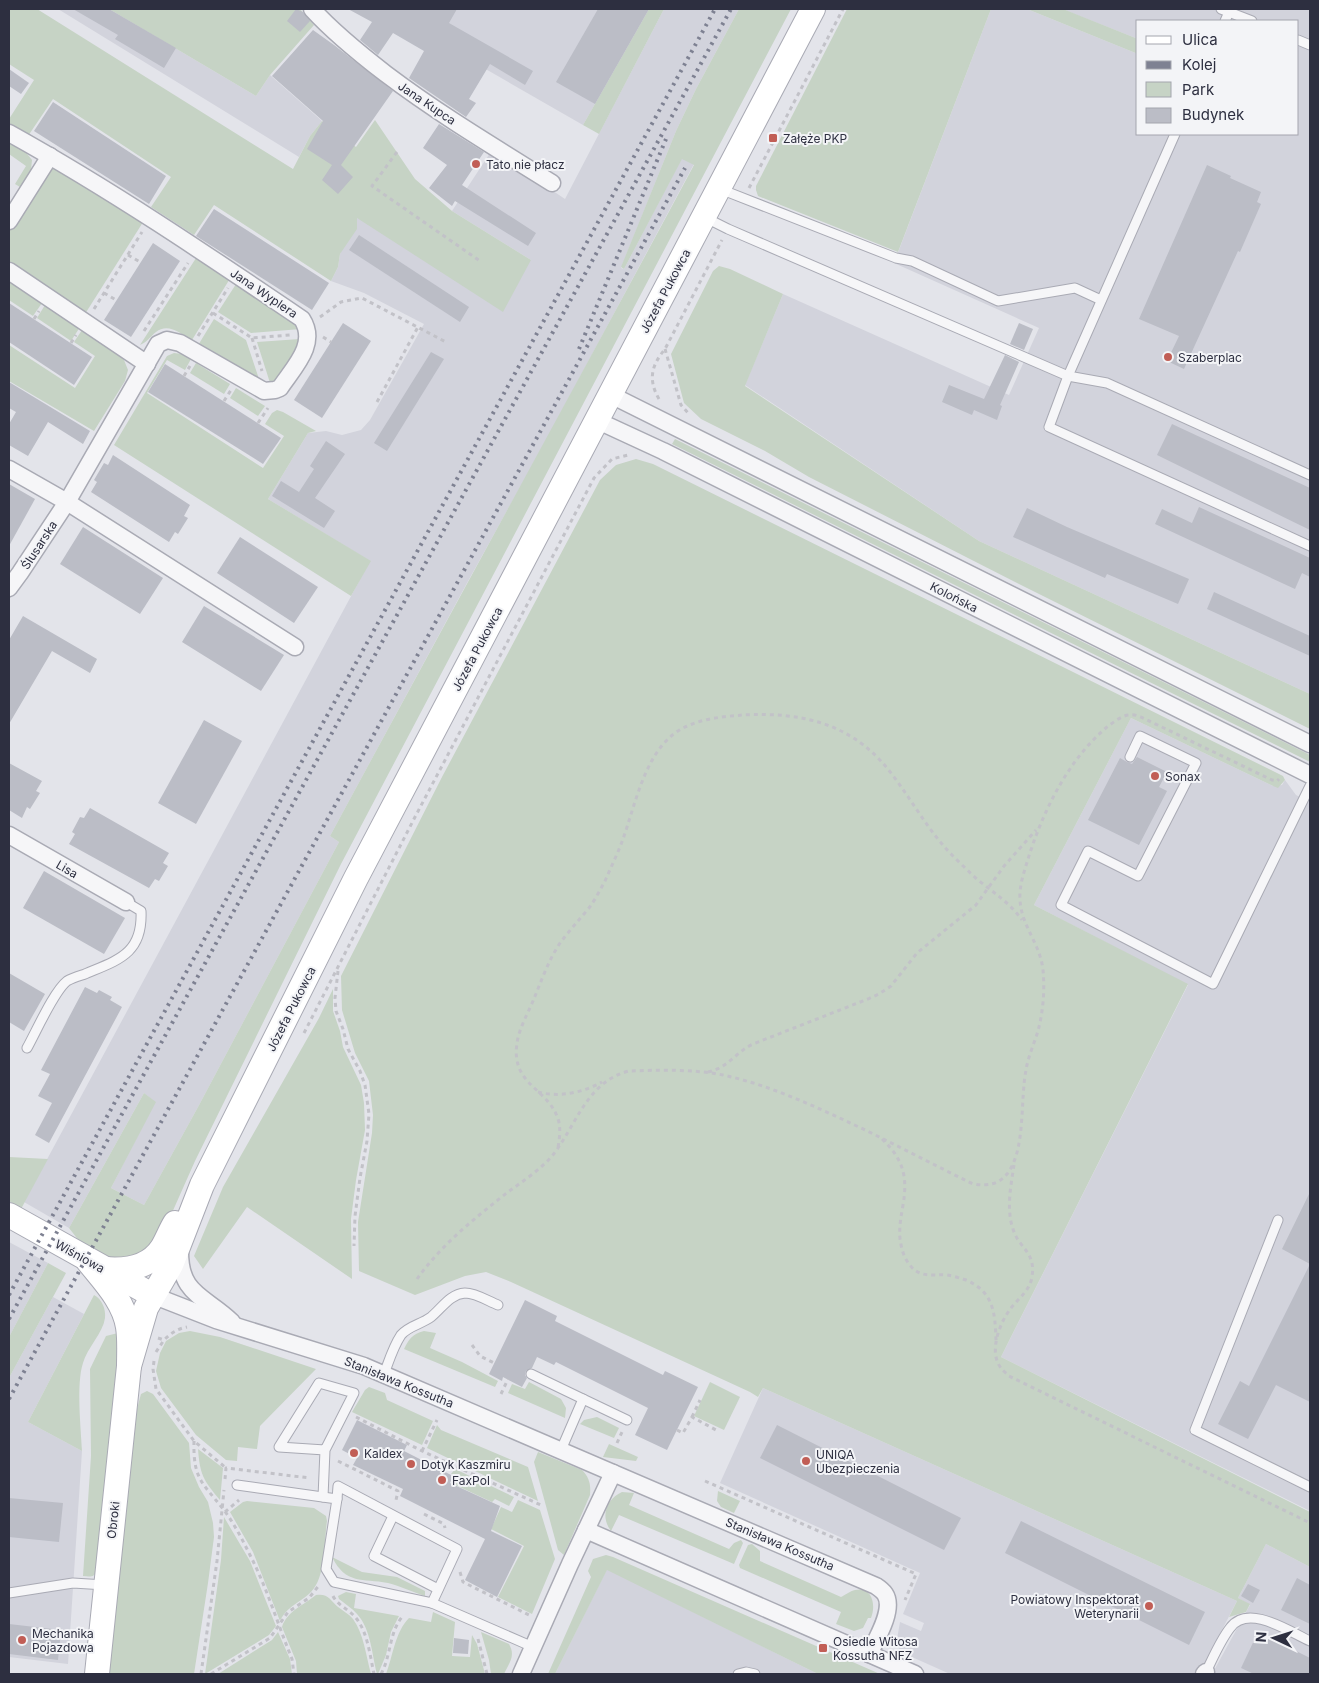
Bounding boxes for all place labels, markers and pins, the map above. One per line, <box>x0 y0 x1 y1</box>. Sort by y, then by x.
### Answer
place label: Załęże PKP <box>783 131 848 146</box>
marker: Załęże PKP <box>767 132 779 144</box>
place label: Tato nie płacz <box>486 157 565 172</box>
marker: Tato nie płacz <box>470 158 482 170</box>
place label: Szaberplac <box>1178 350 1242 365</box>
marker: Szaberplac <box>1162 351 1174 363</box>
place label: Sonax <box>1165 769 1201 784</box>
marker: Sonax <box>1149 770 1161 782</box>
place label: Kaldex <box>364 1446 403 1461</box>
marker: Kaldex <box>348 1447 360 1459</box>
place label: UNIQA Ubezpieczenia <box>816 1447 900 1476</box>
marker: UNIQA Ubezpieczenia <box>800 1455 812 1467</box>
place label: Dotyk Kaszmiru <box>421 1457 511 1472</box>
marker: Dotyk Kaszmiru <box>405 1458 417 1470</box>
place label: FaxPol <box>452 1473 490 1488</box>
marker: FaxPol <box>436 1474 448 1486</box>
place label: Powiatowy Inspektorat Weterynarii <box>1010 1592 1139 1621</box>
marker: Powiatowy Inspektorat Weterynarii <box>1143 1600 1155 1612</box>
place label: Mechanika Pojazdowa <box>32 1626 94 1655</box>
marker: Mechanika Pojazdowa <box>16 1634 28 1646</box>
place label: Osiedle Witosa Kossutha NFZ <box>833 1634 918 1663</box>
marker: Osiedle Witosa Kossutha NFZ <box>817 1642 829 1654</box>

